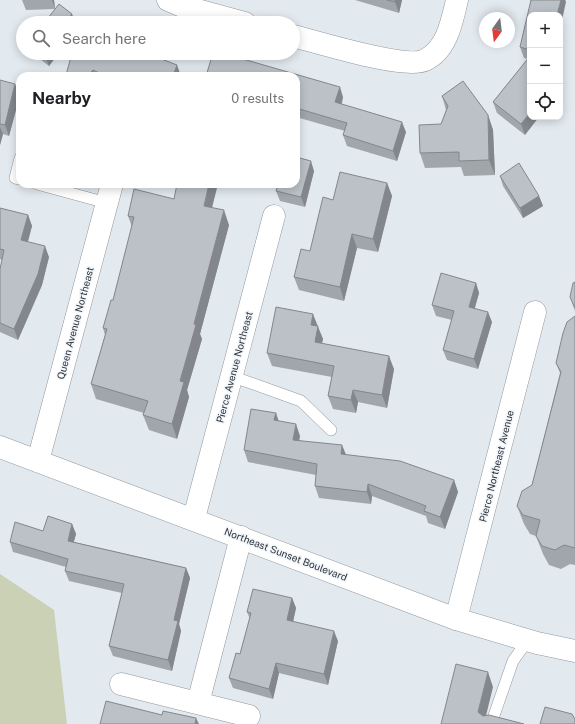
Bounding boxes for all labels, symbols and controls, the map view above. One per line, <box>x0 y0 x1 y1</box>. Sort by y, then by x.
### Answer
north arrow <box>479 12 515 48</box>
map controls <box>527 12 563 120</box>
button: + <box>527 12 563 48</box>
search box <box>16 16 300 60</box>
icon: search <box>30 27 52 49</box>
text: Search here <box>62 30 146 47</box>
button: − <box>527 48 563 84</box>
button: locate <box>527 84 563 120</box>
text: Nearby <box>32 88 91 108</box>
text: 0 results <box>231 91 284 106</box>
street label: Queen Avenue Northeast <box>54 265 96 381</box>
street label: Pierce Avenue Northeast <box>213 310 255 424</box>
street label: Pierce Northeast Avenue <box>476 408 516 523</box>
street label: Northeast Sunset Boulevard <box>223 525 349 583</box>

